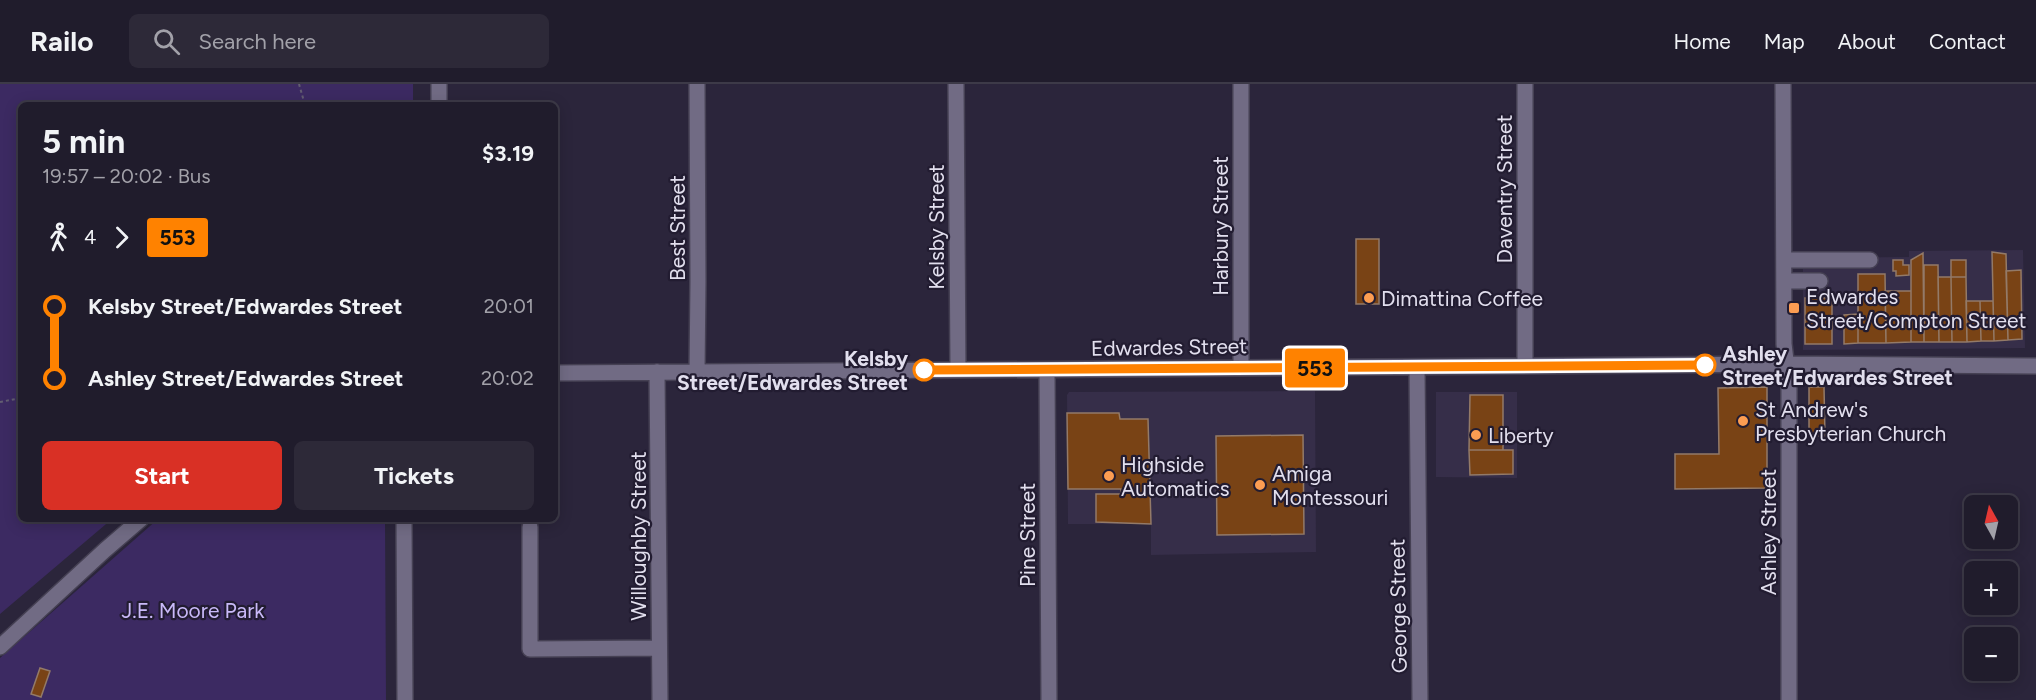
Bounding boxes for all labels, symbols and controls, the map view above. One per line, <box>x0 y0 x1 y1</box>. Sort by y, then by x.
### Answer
search box <box>129 14 549 68</box>
text: Railo <box>30 24 93 58</box>
icon: search <box>150 25 183 58</box>
text: Search here <box>198 28 316 55</box>
text: Home <box>1674 29 1731 54</box>
text: Map <box>1764 29 1805 54</box>
text: About <box>1838 29 1896 54</box>
text: Contact <box>1929 29 2006 54</box>
street label: Daventry Street <box>1492 114 1517 263</box>
text: 5 min <box>42 122 125 161</box>
text: $3.19 <box>482 140 534 167</box>
street label: Harbury Street <box>1208 156 1233 296</box>
text: 19:57 – 20:02 · Bus <box>42 164 210 188</box>
street label: Kelsby Street <box>924 164 949 290</box>
street label: Best Street <box>665 175 690 281</box>
icon: walk <box>42 221 75 254</box>
icon: forward <box>105 221 138 254</box>
text: 4 <box>84 225 96 249</box>
text: 553 <box>159 225 196 250</box>
place label: Edwardes Street/Compton Street <box>1806 284 2026 333</box>
place label: Dimattina Coffee <box>1381 286 1543 311</box>
marker: Dimattina Coffee <box>1362 291 1376 305</box>
text: Kelsby Street/Edwardes Street <box>88 293 402 320</box>
text: 20:01 <box>484 294 534 318</box>
marker: Edwardes Street/Compton Street <box>1787 301 1801 315</box>
street label: Edwardes Street <box>1091 333 1247 361</box>
place label: Ashley Street/Edwardes Street <box>1722 341 1953 390</box>
place label: Kelsby Street/Edwardes Street <box>677 346 909 395</box>
line badge: 553 <box>1280 348 1350 388</box>
marker: Ashley Street/Edwardes Street <box>1694 354 1716 376</box>
text: 553 <box>1297 356 1333 381</box>
marker: Kelsby Street/Edwardes Street <box>913 359 935 381</box>
text: Ashley Street/Edwardes Street <box>88 365 403 392</box>
text: 20:02 <box>481 366 534 390</box>
place label: St Andrew's Presbyterian Church <box>1755 397 1946 446</box>
marker: St Andrew's Presbyterian Church <box>1736 414 1750 428</box>
place label: Liberty <box>1488 423 1554 448</box>
marker: Liberty <box>1469 428 1483 442</box>
button: Start <box>42 441 282 510</box>
button: Tickets <box>294 441 534 510</box>
street label: Willoughby Street <box>626 451 651 621</box>
place label: Highside Automatics <box>1121 452 1230 501</box>
place label: Amiga Montessouri <box>1272 461 1388 510</box>
marker: Highside Automatics <box>1102 469 1116 483</box>
street label: Ashley Street <box>1756 469 1781 595</box>
marker: Amiga Montessouri <box>1253 478 1267 492</box>
street label: Pine Street <box>1015 483 1040 587</box>
north arrow <box>1964 495 2018 549</box>
map controls <box>1964 495 2018 681</box>
street label: George Street <box>1384 538 1412 673</box>
button: + <box>1964 561 2018 615</box>
park label: J.E. Moore Park <box>122 598 265 623</box>
button: − <box>1964 627 2018 681</box>

